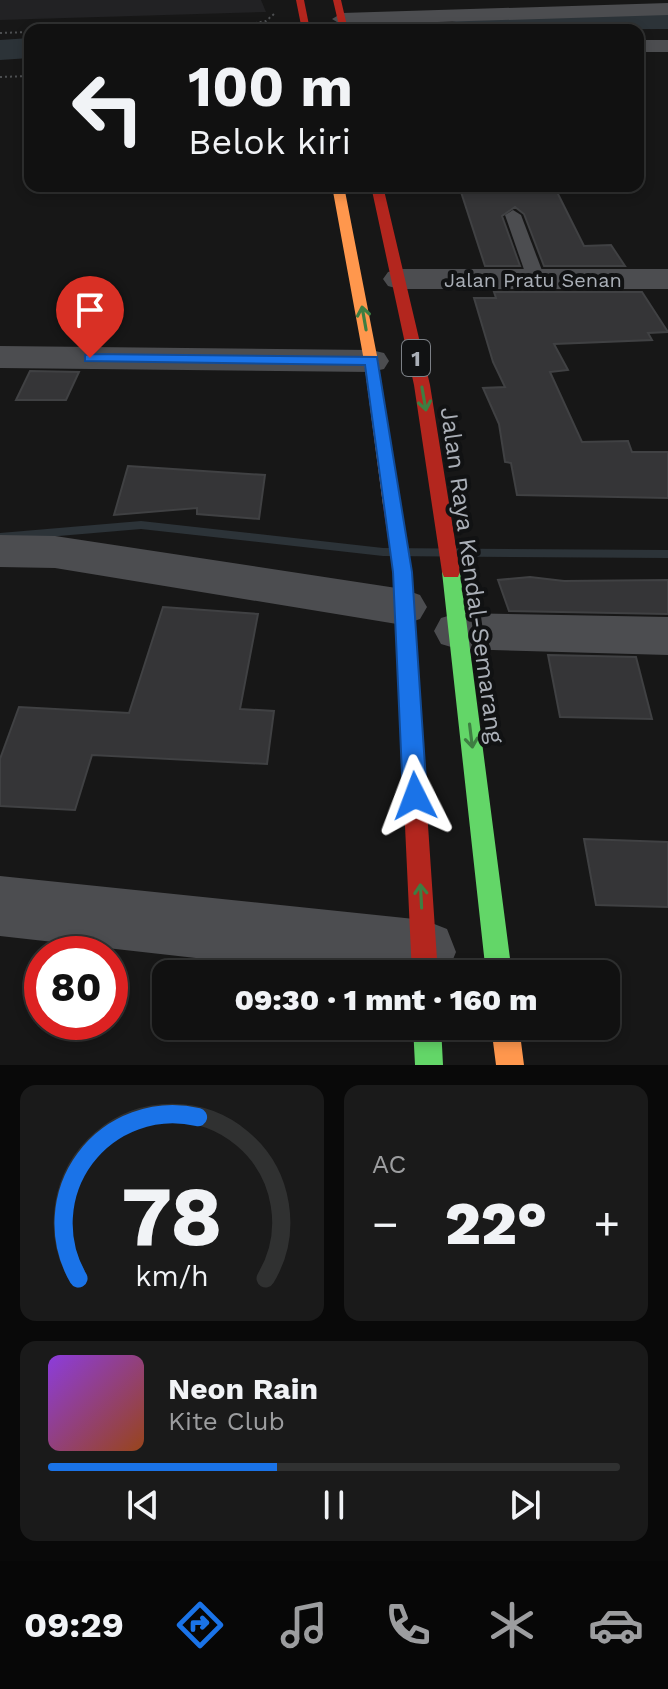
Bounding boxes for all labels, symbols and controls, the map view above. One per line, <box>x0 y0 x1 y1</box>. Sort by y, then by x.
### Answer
text: 100 m <box>188 54 353 120</box>
icon: left <box>56 56 160 160</box>
text: Belok kiri <box>188 121 351 163</box>
street label: Jalan Pratu Senan <box>444 268 622 292</box>
pin <box>56 276 124 358</box>
icon: arrive <box>68 288 112 332</box>
one-way arrow <box>356 306 371 332</box>
road number: 1 <box>402 340 430 376</box>
one-way arrow <box>417 386 432 411</box>
street label: Jalan Raya Kendal-Semarang <box>435 405 510 745</box>
one-way arrow <box>463 722 478 749</box>
position arrow <box>373 754 457 838</box>
one-way arrow <box>413 883 428 910</box>
speed limit sign: 80 <box>24 936 128 1040</box>
text: 09:30 · 1 mnt · 160 m <box>235 982 537 1017</box>
text: AC <box>372 1149 406 1179</box>
text: 78 <box>121 1168 223 1265</box>
text: 22° <box>445 1188 547 1259</box>
text: − <box>372 1198 399 1250</box>
text: + <box>593 1198 620 1250</box>
text: km/h <box>135 1259 209 1293</box>
text: Neon Rain <box>168 1371 318 1406</box>
text: Kite Club <box>168 1406 285 1436</box>
icon: previous <box>121 1483 165 1527</box>
icon: pause <box>312 1483 356 1527</box>
icon: next <box>503 1483 547 1527</box>
icon: directions <box>172 1597 228 1653</box>
icon: music <box>276 1597 332 1653</box>
icon: phone <box>380 1597 436 1653</box>
icon: climate <box>484 1597 540 1653</box>
icon: car <box>588 1597 644 1653</box>
text: 09:29 <box>24 1604 124 1646</box>

